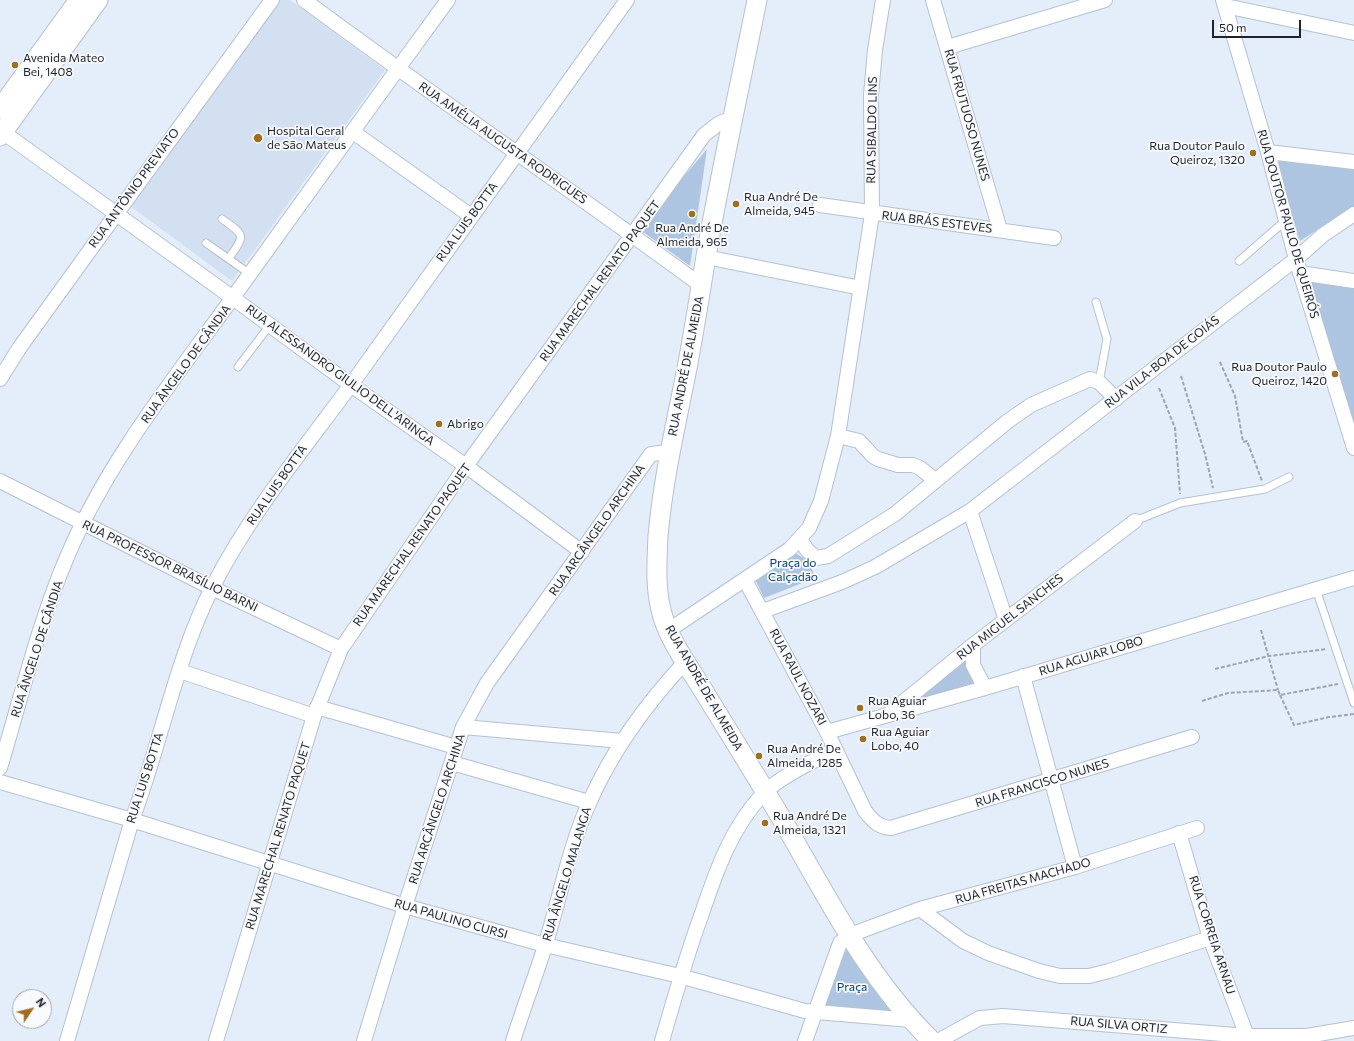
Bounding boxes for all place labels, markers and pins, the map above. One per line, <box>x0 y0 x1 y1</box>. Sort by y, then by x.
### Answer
place label: Avenida Mateo Bei, 1408 <box>23 51 105 79</box>
marker: Avenida Mateo Bei, 1408 <box>10 60 20 70</box>
place label: Hospital Geral de São Mateus <box>267 124 346 152</box>
marker: Hospital Geral de São Mateus <box>252 132 264 144</box>
place label: Rua Doutor Paulo Queiroz, 1320 <box>1149 139 1245 167</box>
marker: Rua Doutor Paulo Queiroz, 1320 <box>1248 148 1258 158</box>
place label: Rua André De Almeida, 945 <box>744 190 818 218</box>
marker: Rua André De Almeida, 945 <box>731 199 741 209</box>
marker: Rua André De Almeida, 965 <box>687 209 697 219</box>
place label: Rua André De Almeida, 965 <box>655 221 729 249</box>
place label: Rua Doutor Paulo Queiroz, 1420 <box>1231 360 1327 388</box>
marker: Rua Doutor Paulo Queiroz, 1420 <box>1330 369 1340 379</box>
place label: Abrigo <box>447 417 484 431</box>
marker: Abrigo <box>434 419 444 429</box>
place label: Rua Aguiar Lobo, 36 <box>868 694 927 722</box>
marker: Rua Aguiar Lobo, 36 <box>855 703 865 713</box>
place label: Rua Aguiar Lobo, 40 <box>871 725 930 753</box>
marker: Rua Aguiar Lobo, 40 <box>858 734 868 744</box>
place label: Rua André De Almeida, 1285 <box>767 742 842 770</box>
marker: Rua André De Almeida, 1285 <box>754 751 764 761</box>
place label: Rua André De Almeida, 1321 <box>773 809 847 837</box>
marker: Rua André De Almeida, 1321 <box>760 818 770 828</box>

